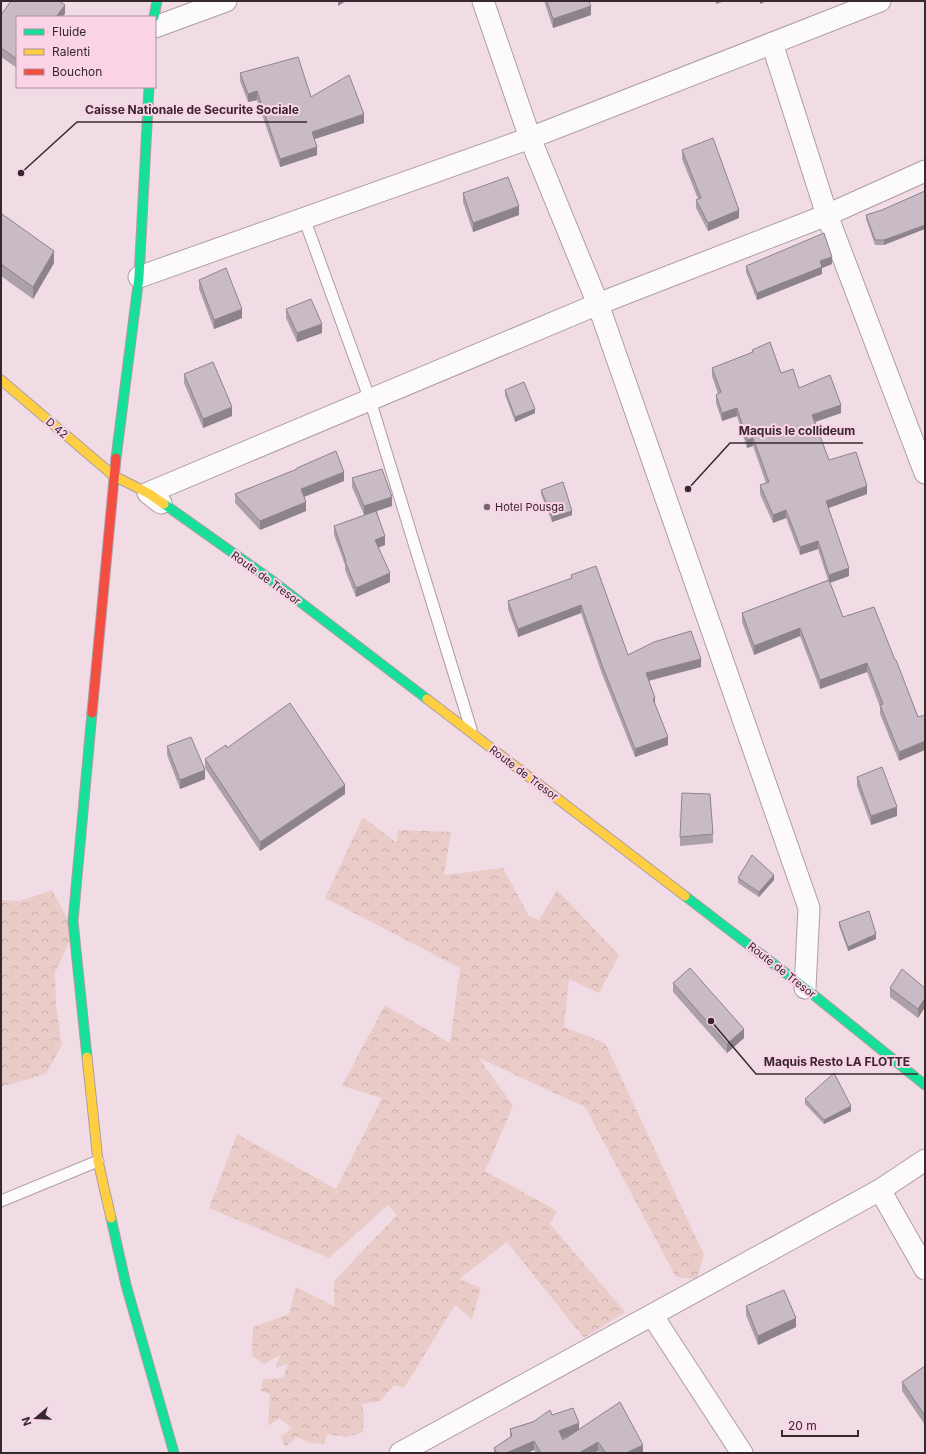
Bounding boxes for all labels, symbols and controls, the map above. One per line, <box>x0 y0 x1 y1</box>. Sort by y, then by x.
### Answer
legend <box>16 16 156 88</box>
text: Fluide <box>52 24 86 39</box>
text: Ralenti <box>52 44 90 59</box>
text: Bouchon <box>52 64 102 79</box>
callout: Caisse Nationale de Securite Sociale <box>77 98 307 122</box>
text: Caisse Nationale de Securite Sociale <box>85 102 299 117</box>
street label: D 42 <box>43 415 71 441</box>
callout: Maquis le collideum <box>730 419 863 443</box>
text: Maquis le collideum <box>739 423 855 438</box>
place label: Hotel Pousga <box>495 500 564 514</box>
marker: Hotel Pousga <box>482 502 492 512</box>
street label: Route de Tresor <box>228 548 304 608</box>
street label: Route de Tresor <box>487 743 561 803</box>
street label: Route de Tresor <box>745 939 819 1001</box>
callout: Maquis Resto LA FLOTTE <box>756 1050 918 1074</box>
text: Maquis Resto LA FLOTTE <box>764 1054 910 1069</box>
north arrow <box>16 1398 56 1438</box>
scale bar <box>782 1412 858 1438</box>
text: N <box>19 1415 35 1428</box>
text: 20 m <box>788 1418 817 1433</box>

